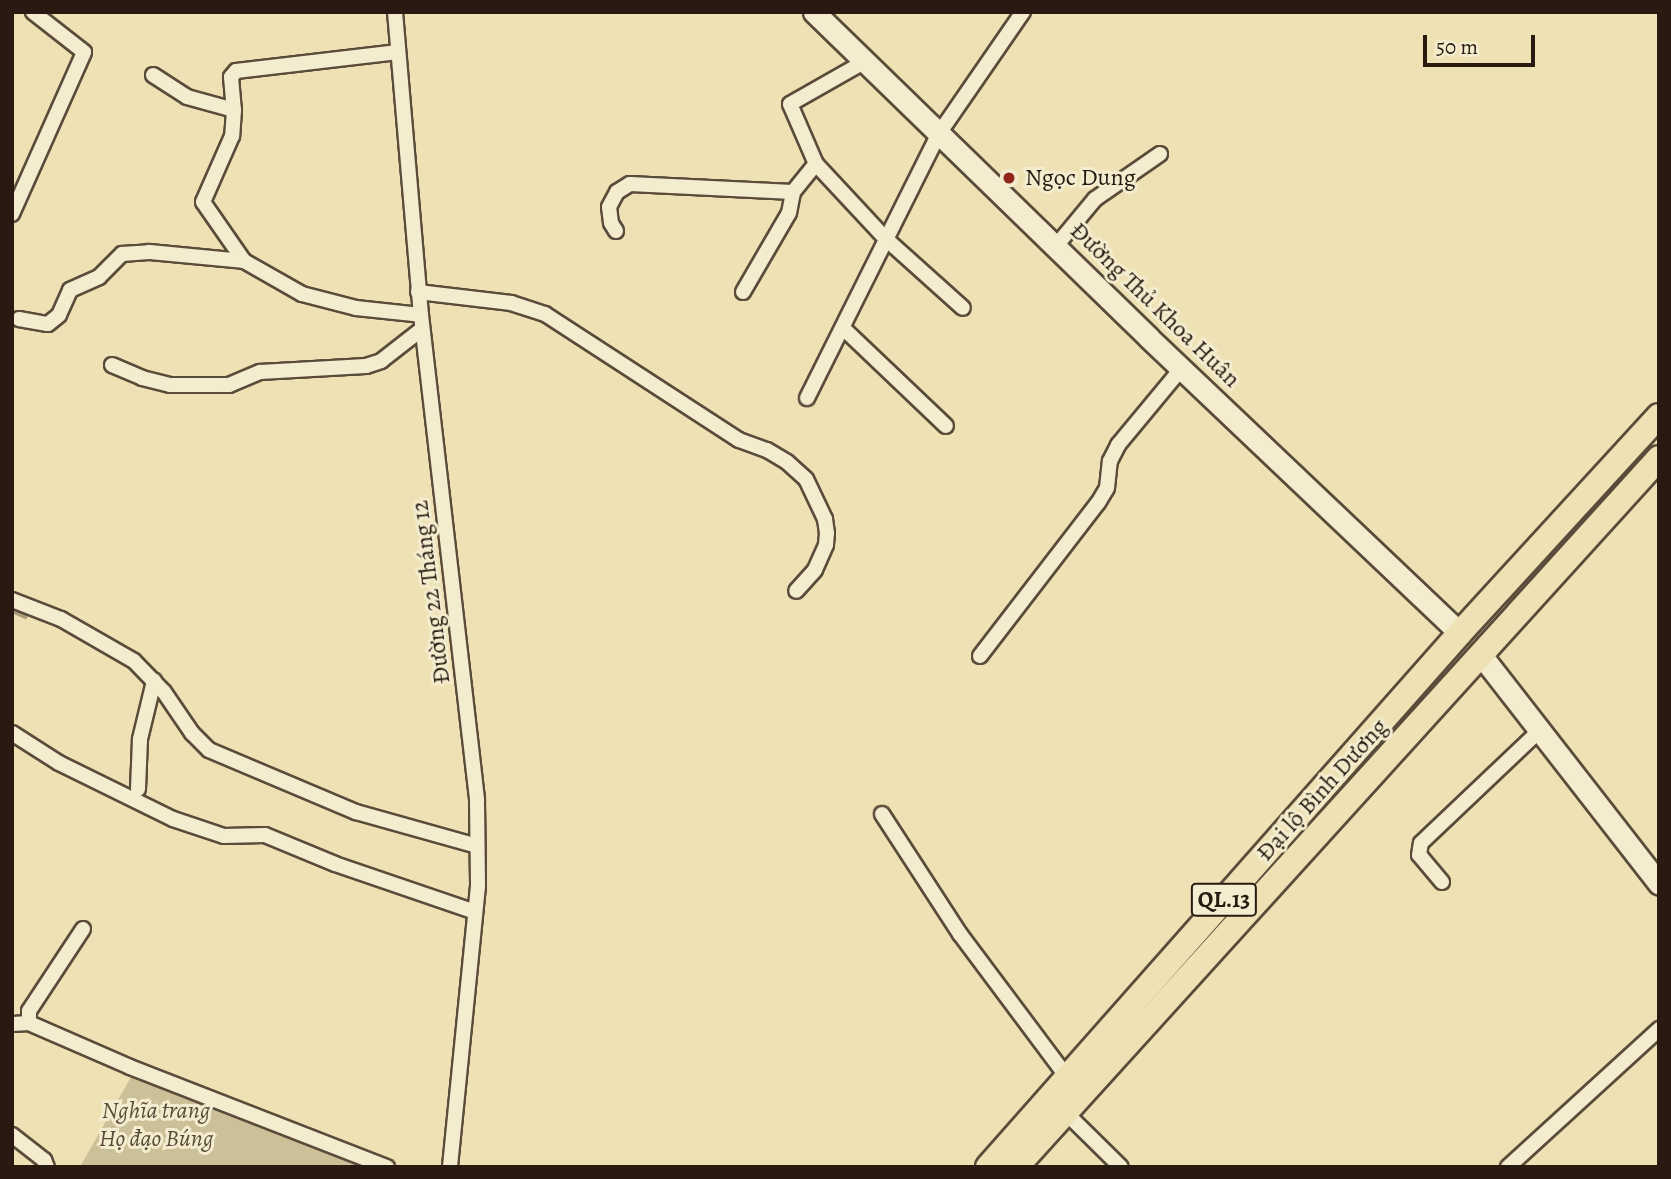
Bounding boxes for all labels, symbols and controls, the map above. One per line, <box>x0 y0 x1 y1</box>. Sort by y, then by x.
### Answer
scale bar <box>1426 21 1538 65</box>
text: 50 m <box>1436 33 1478 61</box>
place label: Ngọc Dung <box>1025 164 1136 192</box>
marker: Ngọc Dung <box>999 168 1019 188</box>
street label: Đường Thủ Khoa Huân <box>1064 216 1246 394</box>
street label: Đường 22 Tháng 12 <box>405 499 457 685</box>
street label: Đại lộ Bình Dương <box>1251 713 1393 867</box>
road number: QL.13 <box>1191 880 1257 920</box>
park label: Nghĩa trang Họ đạo Búng <box>99 1097 213 1153</box>

